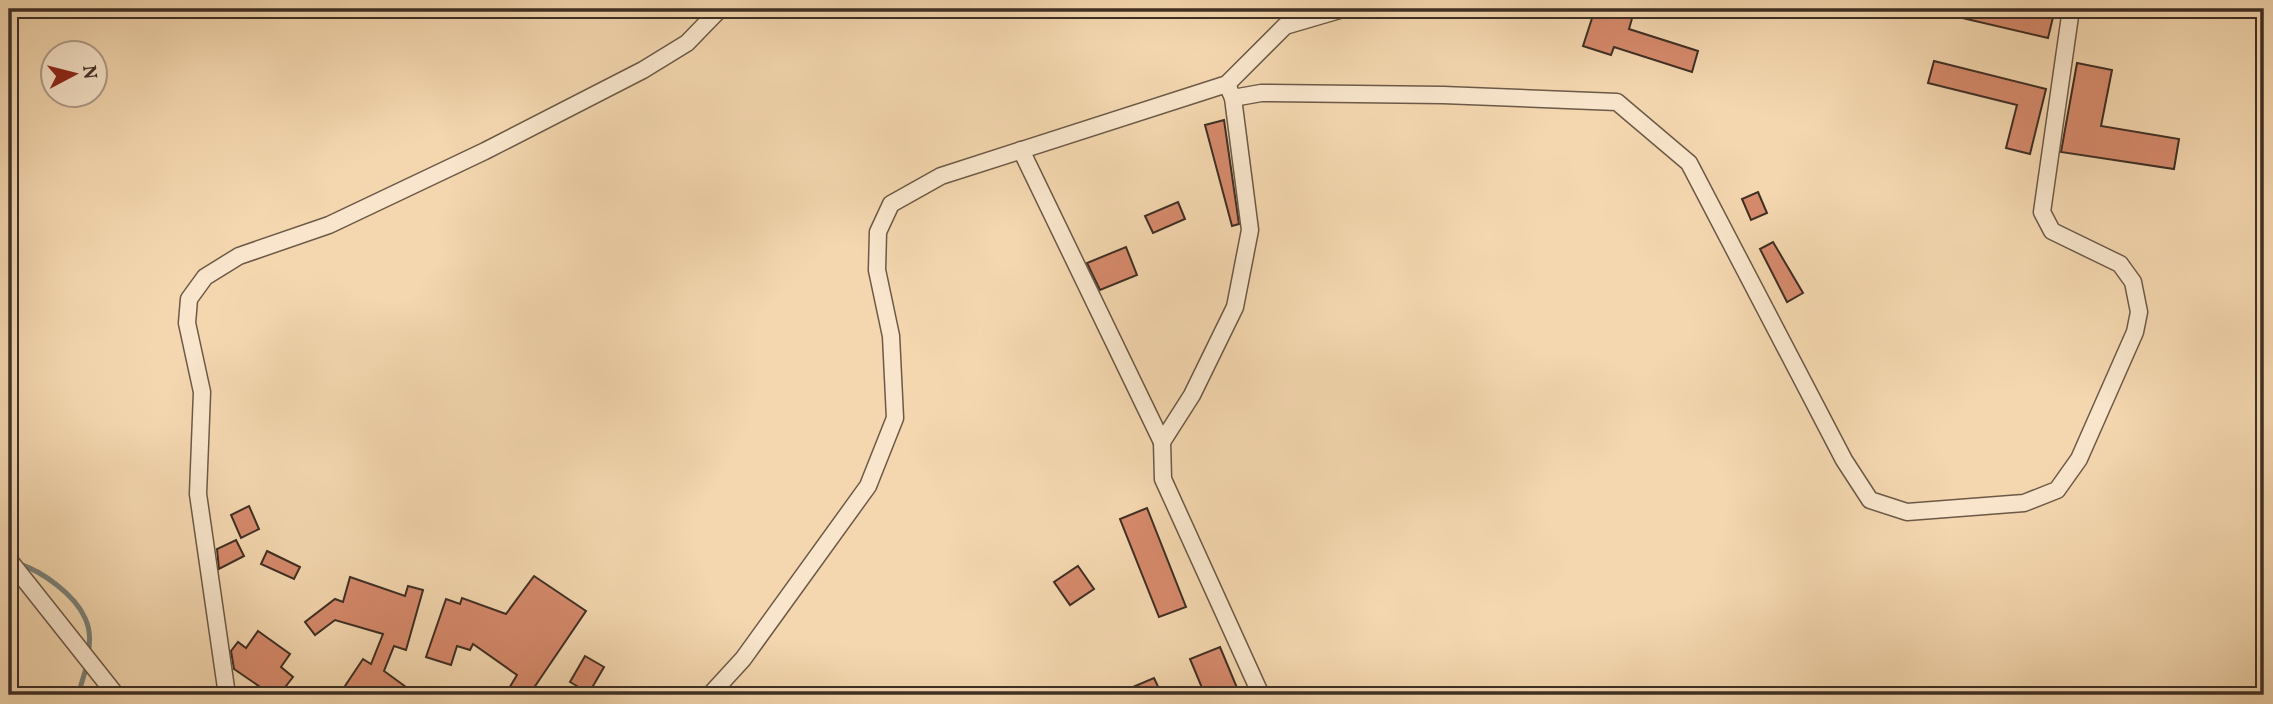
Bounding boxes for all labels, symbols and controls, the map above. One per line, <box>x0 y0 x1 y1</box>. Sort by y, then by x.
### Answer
north arrow <box>38 38 108 108</box>
text: N <box>75 64 103 81</box>

